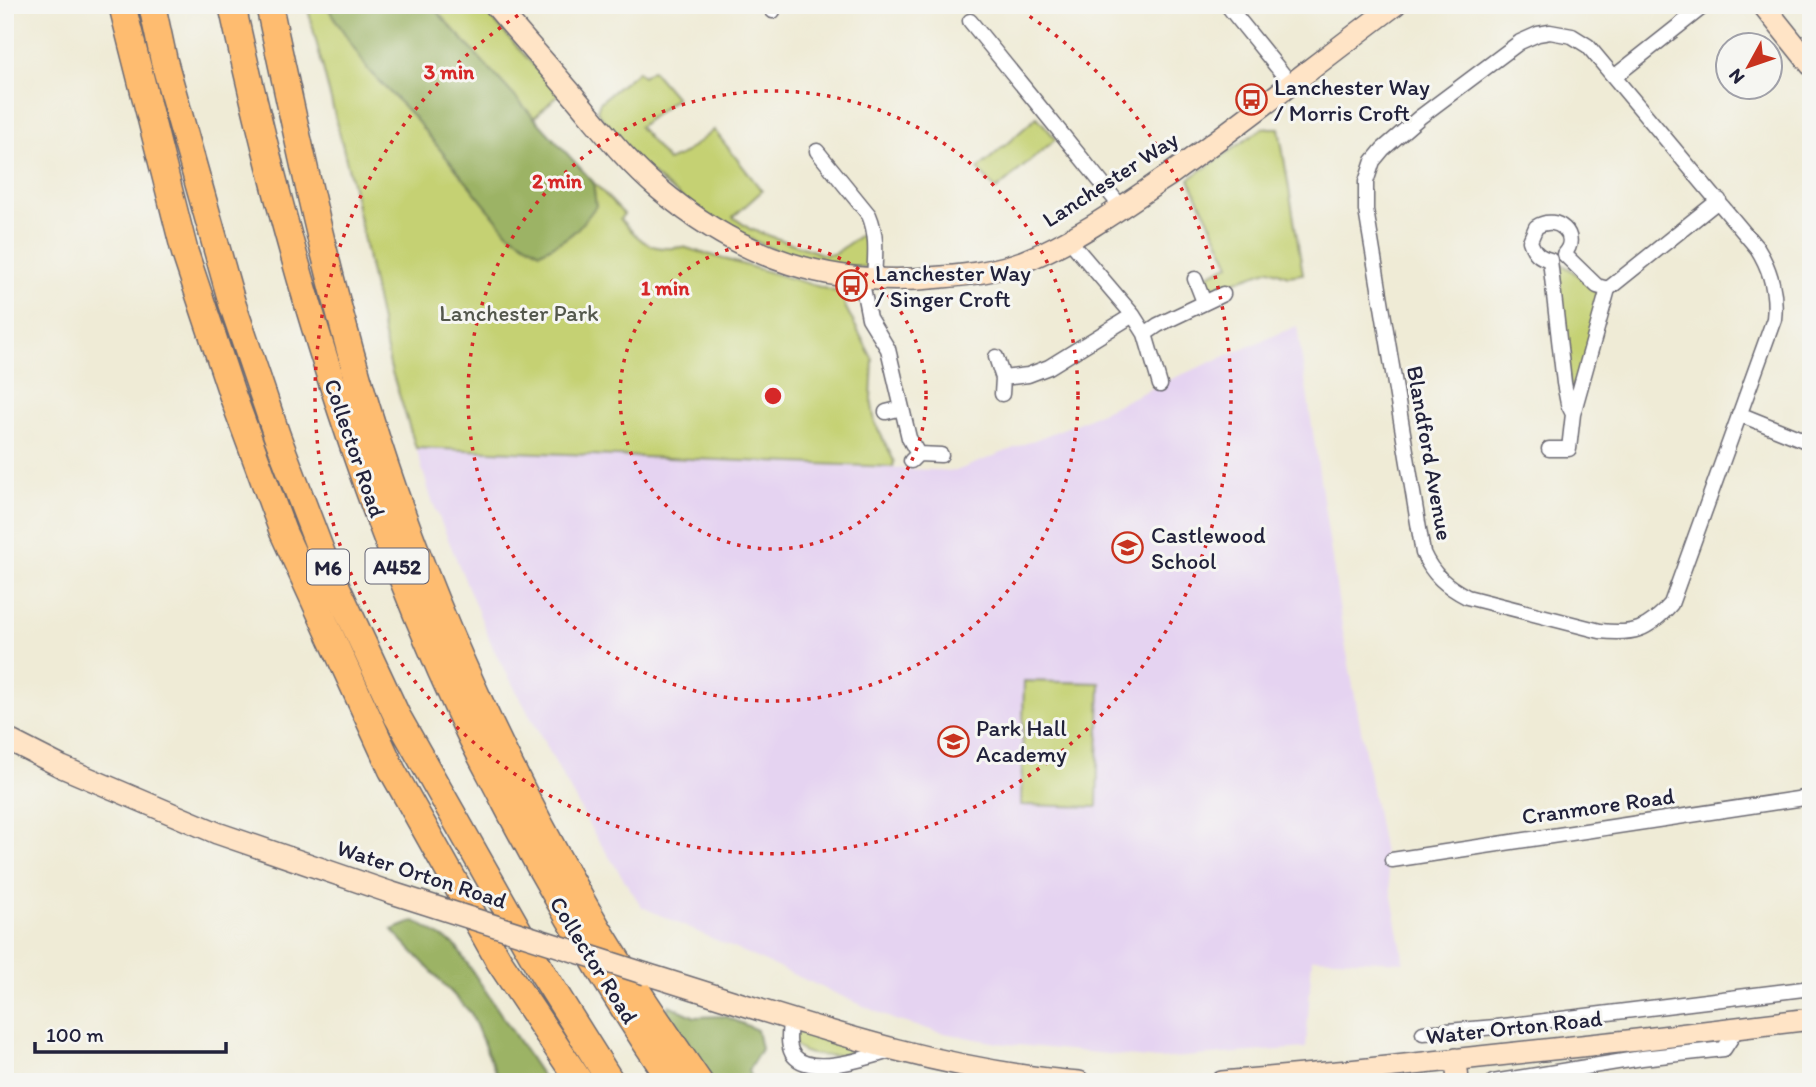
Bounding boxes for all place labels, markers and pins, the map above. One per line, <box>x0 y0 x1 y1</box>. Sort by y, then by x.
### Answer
place label: Lanchester Way / Morris Croft <box>1274 73 1430 127</box>
bus stop icon: Lanchester Way / Morris Croft <box>1234 83 1268 117</box>
place label: Lanchester Way / Singer Croft <box>875 259 1031 313</box>
bus stop icon: Lanchester Way / Singer Croft <box>835 269 869 303</box>
centre of rings <box>761 384 785 408</box>
place label: Castlewood School <box>1151 521 1265 575</box>
school or university icon: Castlewood School <box>1111 531 1145 565</box>
place label: Park Hall Academy <box>976 714 1067 768</box>
school or university icon: Park Hall Academy <box>936 724 970 758</box>

